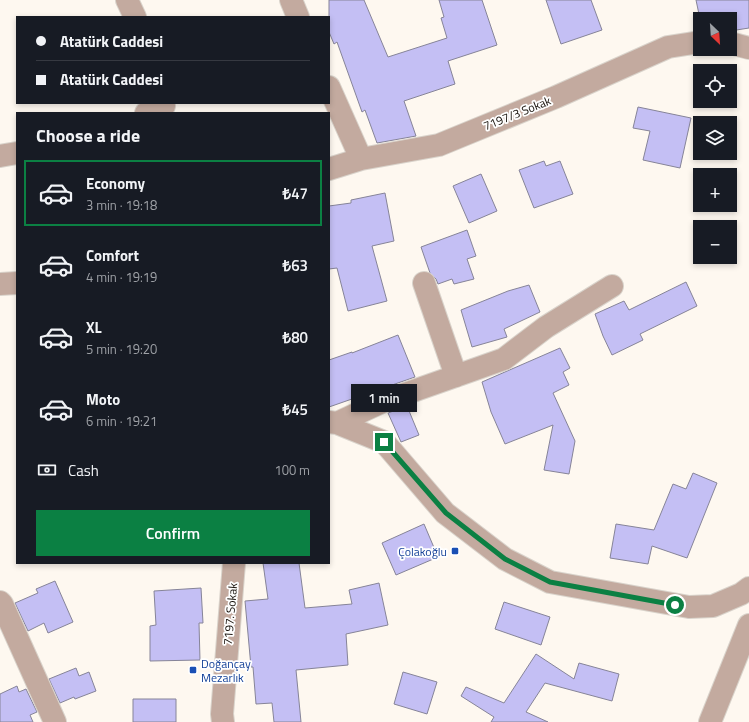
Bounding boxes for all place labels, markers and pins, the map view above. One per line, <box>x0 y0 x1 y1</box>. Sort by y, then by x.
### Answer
place label: Çolakoğlu <box>398 542 447 561</box>
marker: Çolakoğlu <box>450 546 460 556</box>
place label: Doğançay Mezarlık <box>201 654 251 687</box>
marker: Doğançay Mezarlık <box>188 665 198 675</box>

